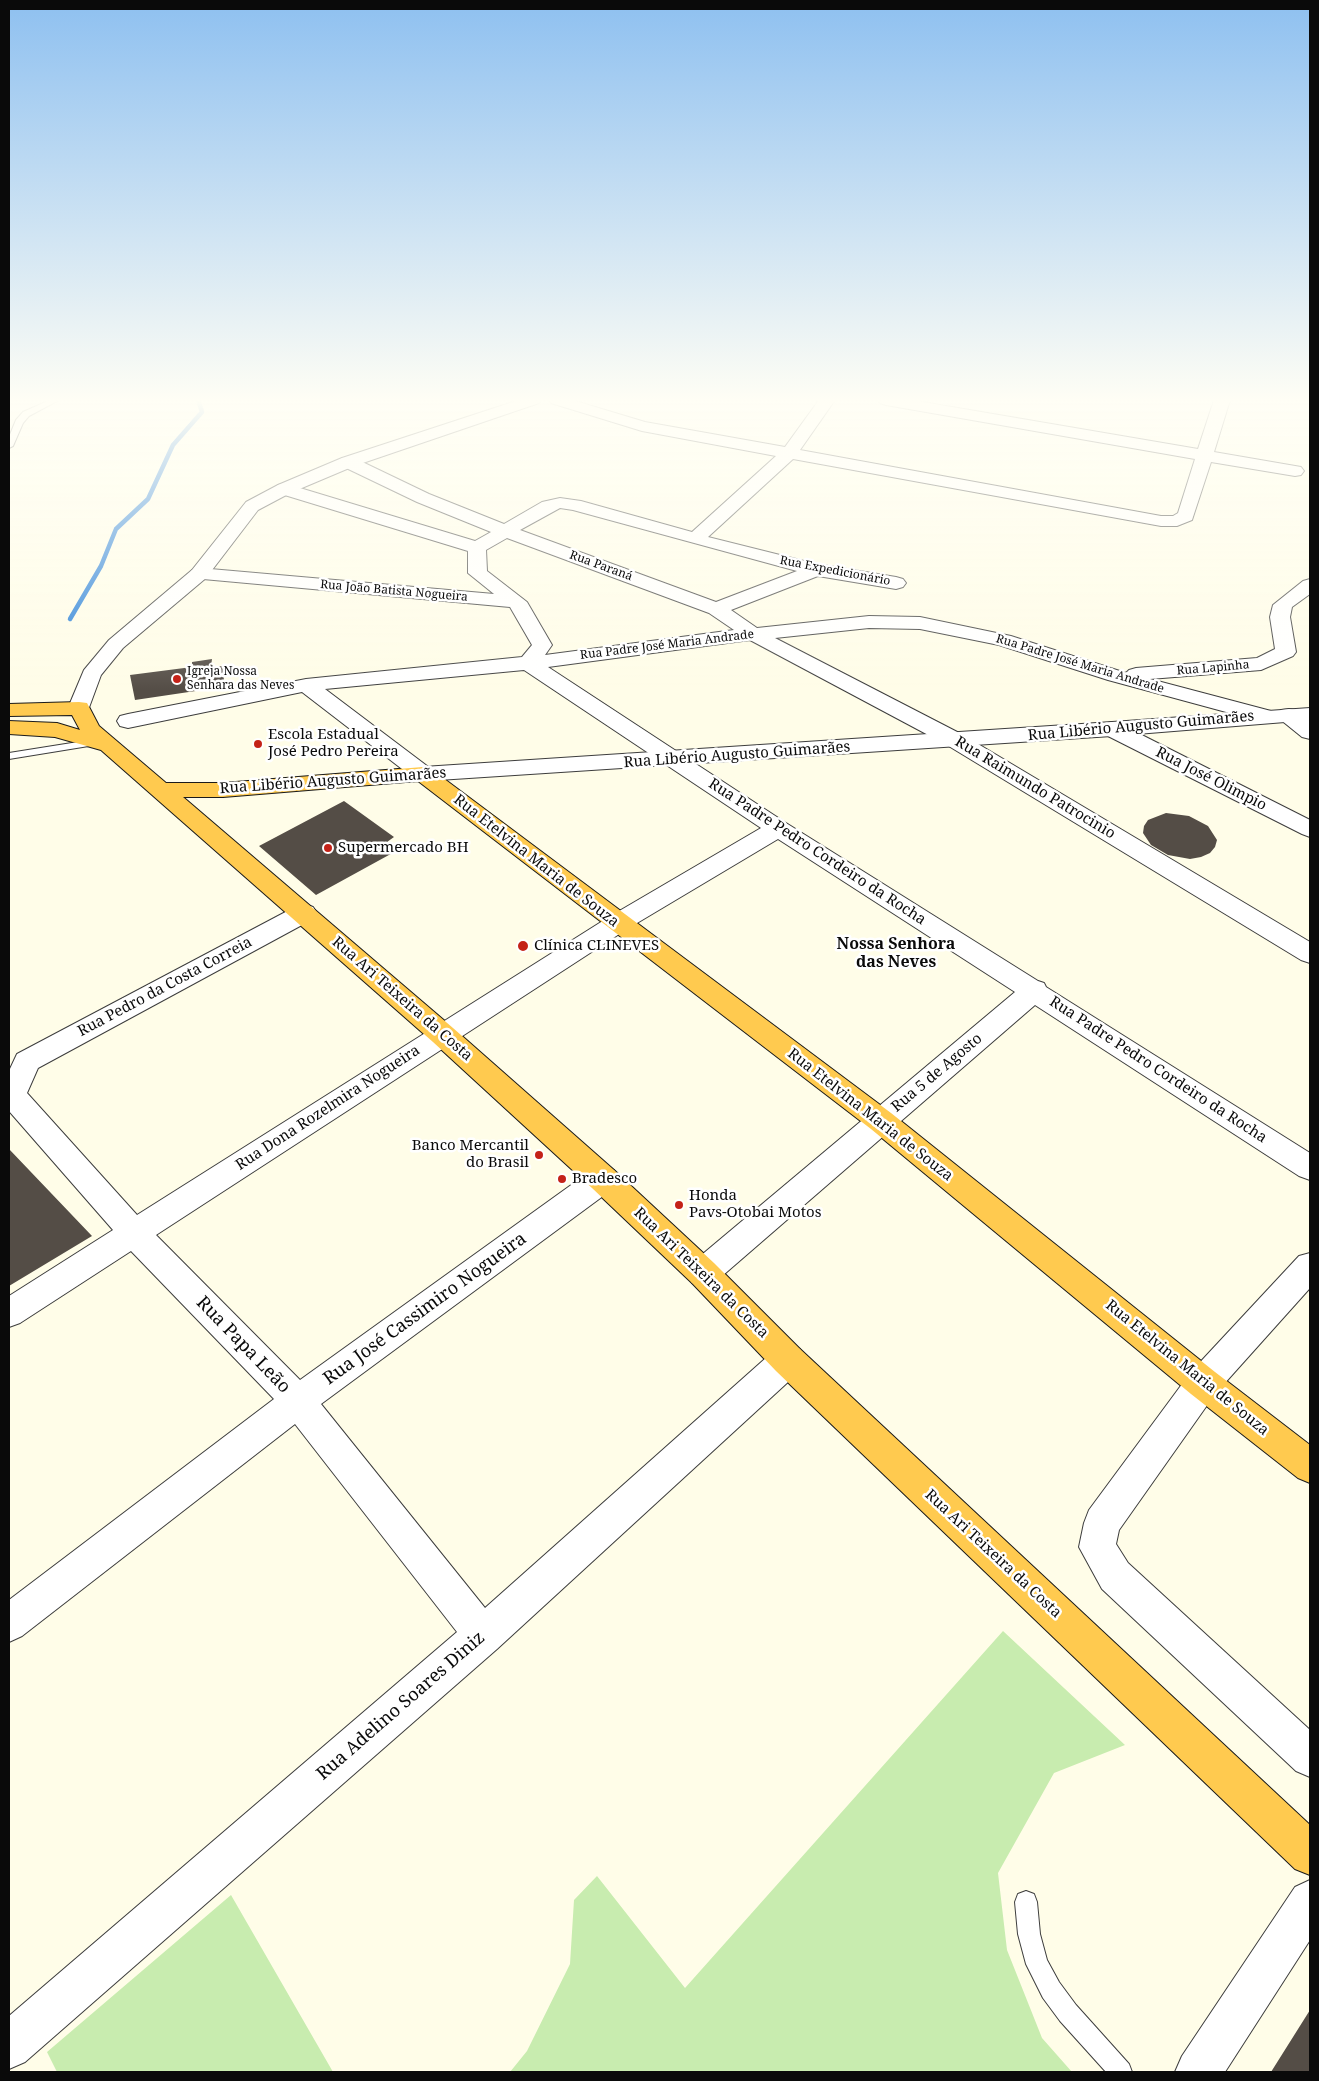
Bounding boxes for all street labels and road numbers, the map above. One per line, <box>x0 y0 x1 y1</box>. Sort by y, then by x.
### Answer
street label: Rua Paraná <box>568 548 634 584</box>
street label: Rua Expedicionário <box>778 553 892 589</box>
street label: Rua João Batista Nogueira <box>320 577 468 605</box>
street label: Rua Padre José Maria Andrade <box>579 627 755 663</box>
street label: Rua Padre José Maria Andrade <box>994 632 1166 696</box>
street label: Rua Lapinha <box>1176 658 1250 678</box>
street label: Rua Libério Augusto Guimarães <box>1027 707 1255 745</box>
street label: Rua Raimundo Patrocinio <box>952 733 1118 843</box>
street label: Rua Libério Augusto Guimarães <box>623 738 851 772</box>
street label: Rua José Olimpio <box>1153 743 1269 815</box>
street label: Rua Libério Augusto Guimarães <box>219 764 447 798</box>
street label: Rua Padre Pedro Cordeiro da Rocha <box>705 775 929 929</box>
street label: Rua Etelvina Maria de Souza <box>450 791 622 931</box>
street label: Rua Pedro da Costa Correia <box>75 933 255 1041</box>
street label: Rua Ari Teixeira da Costa <box>328 933 476 1065</box>
street label: Rua Padre Pedro Cordeiro da Rocha <box>1046 993 1270 1147</box>
street label: Rua 5 de Agosto <box>888 1030 986 1116</box>
street label: Rua Dona Rozelmira Nogueira <box>233 1042 423 1174</box>
street label: Rua Etelvina Maria de Souza <box>784 1045 956 1185</box>
street label: Rua Ari Teixeira da Costa <box>630 1204 772 1342</box>
street label: Rua José Cassimiro Nogueira <box>319 1228 531 1390</box>
street label: Rua Papa Leão <box>191 1292 295 1398</box>
street label: Rua Etelvina Maria de Souza <box>1102 1297 1272 1439</box>
street label: Rua Ari Teixeira da Costa <box>921 1486 1065 1622</box>
street label: Rua Adelino Soares Diniz <box>313 1627 489 1785</box>

